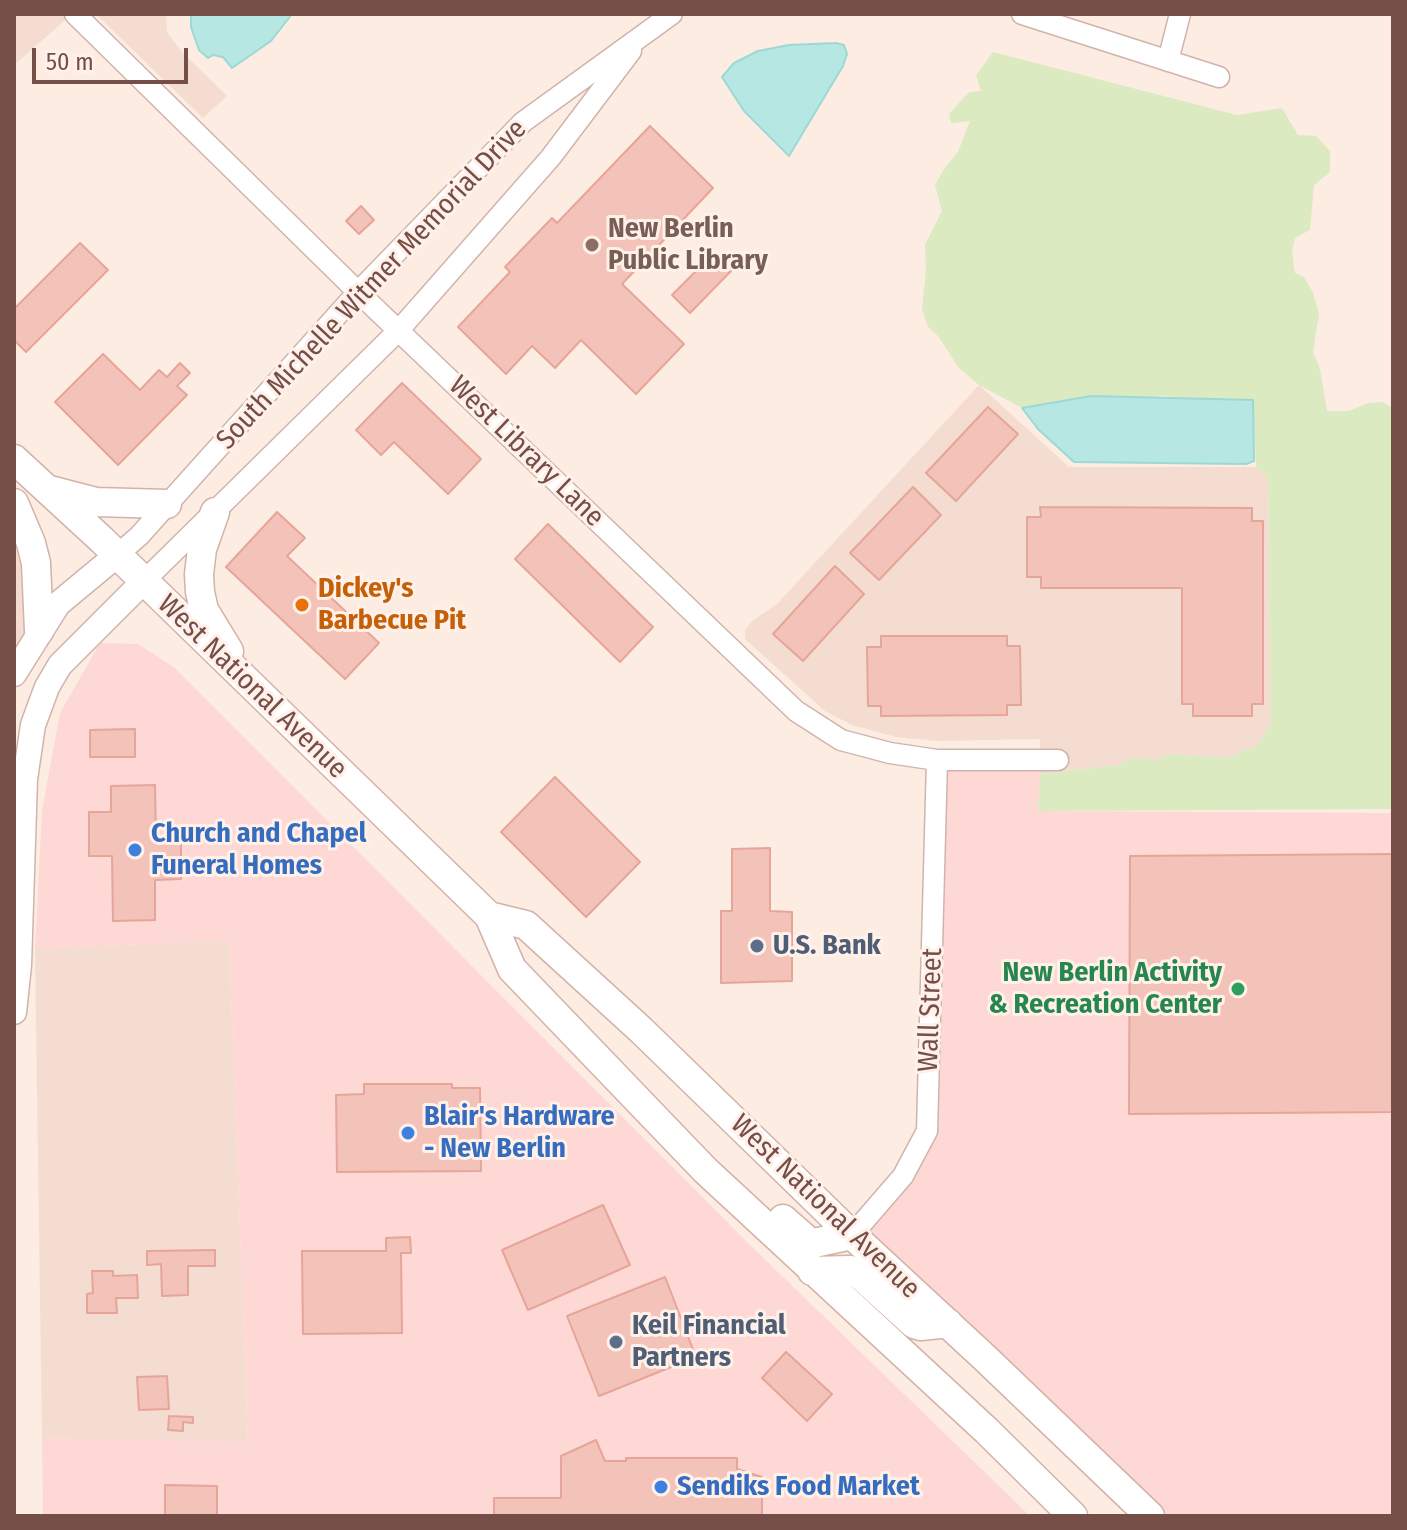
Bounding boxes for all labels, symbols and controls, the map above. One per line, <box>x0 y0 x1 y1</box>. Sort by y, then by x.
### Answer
scale bar <box>36 32 192 82</box>
text: 50 m <box>46 48 94 76</box>
street label: South Michelle Witmer Memorial Drive <box>210 113 534 457</box>
place label: New Berlin Public Library <box>608 212 768 278</box>
marker: New Berlin Public Library <box>583 236 601 254</box>
street label: West Library Lane <box>441 370 611 534</box>
place label: Dickey's Barbecue Pit <box>318 572 466 638</box>
street label: West National Avenue <box>150 588 354 786</box>
marker: Dickey's Barbecue Pit <box>293 596 311 614</box>
place label: Church and Chapel Funeral Homes <box>151 817 366 883</box>
marker: Church and Chapel Funeral Homes <box>126 841 144 859</box>
place label: U.S. Bank <box>773 929 881 963</box>
marker: U.S. Bank <box>748 937 766 955</box>
street label: Wall Street <box>912 948 950 1072</box>
place label: New Berlin Activity & Recreation Center <box>988 956 1222 1022</box>
marker: New Berlin Activity & Recreation Center <box>1229 980 1247 998</box>
place label: Blair's Hardware - New Berlin <box>424 1100 615 1166</box>
street label: West National Avenue <box>723 1108 927 1306</box>
marker: Blair's Hardware - New Berlin <box>399 1124 417 1142</box>
place label: Keil Financial Partners <box>632 1309 786 1375</box>
marker: Keil Financial Partners <box>607 1333 625 1351</box>
place label: Sendiks Food Market <box>677 1470 920 1504</box>
marker: Sendiks Food Market <box>652 1478 670 1496</box>

